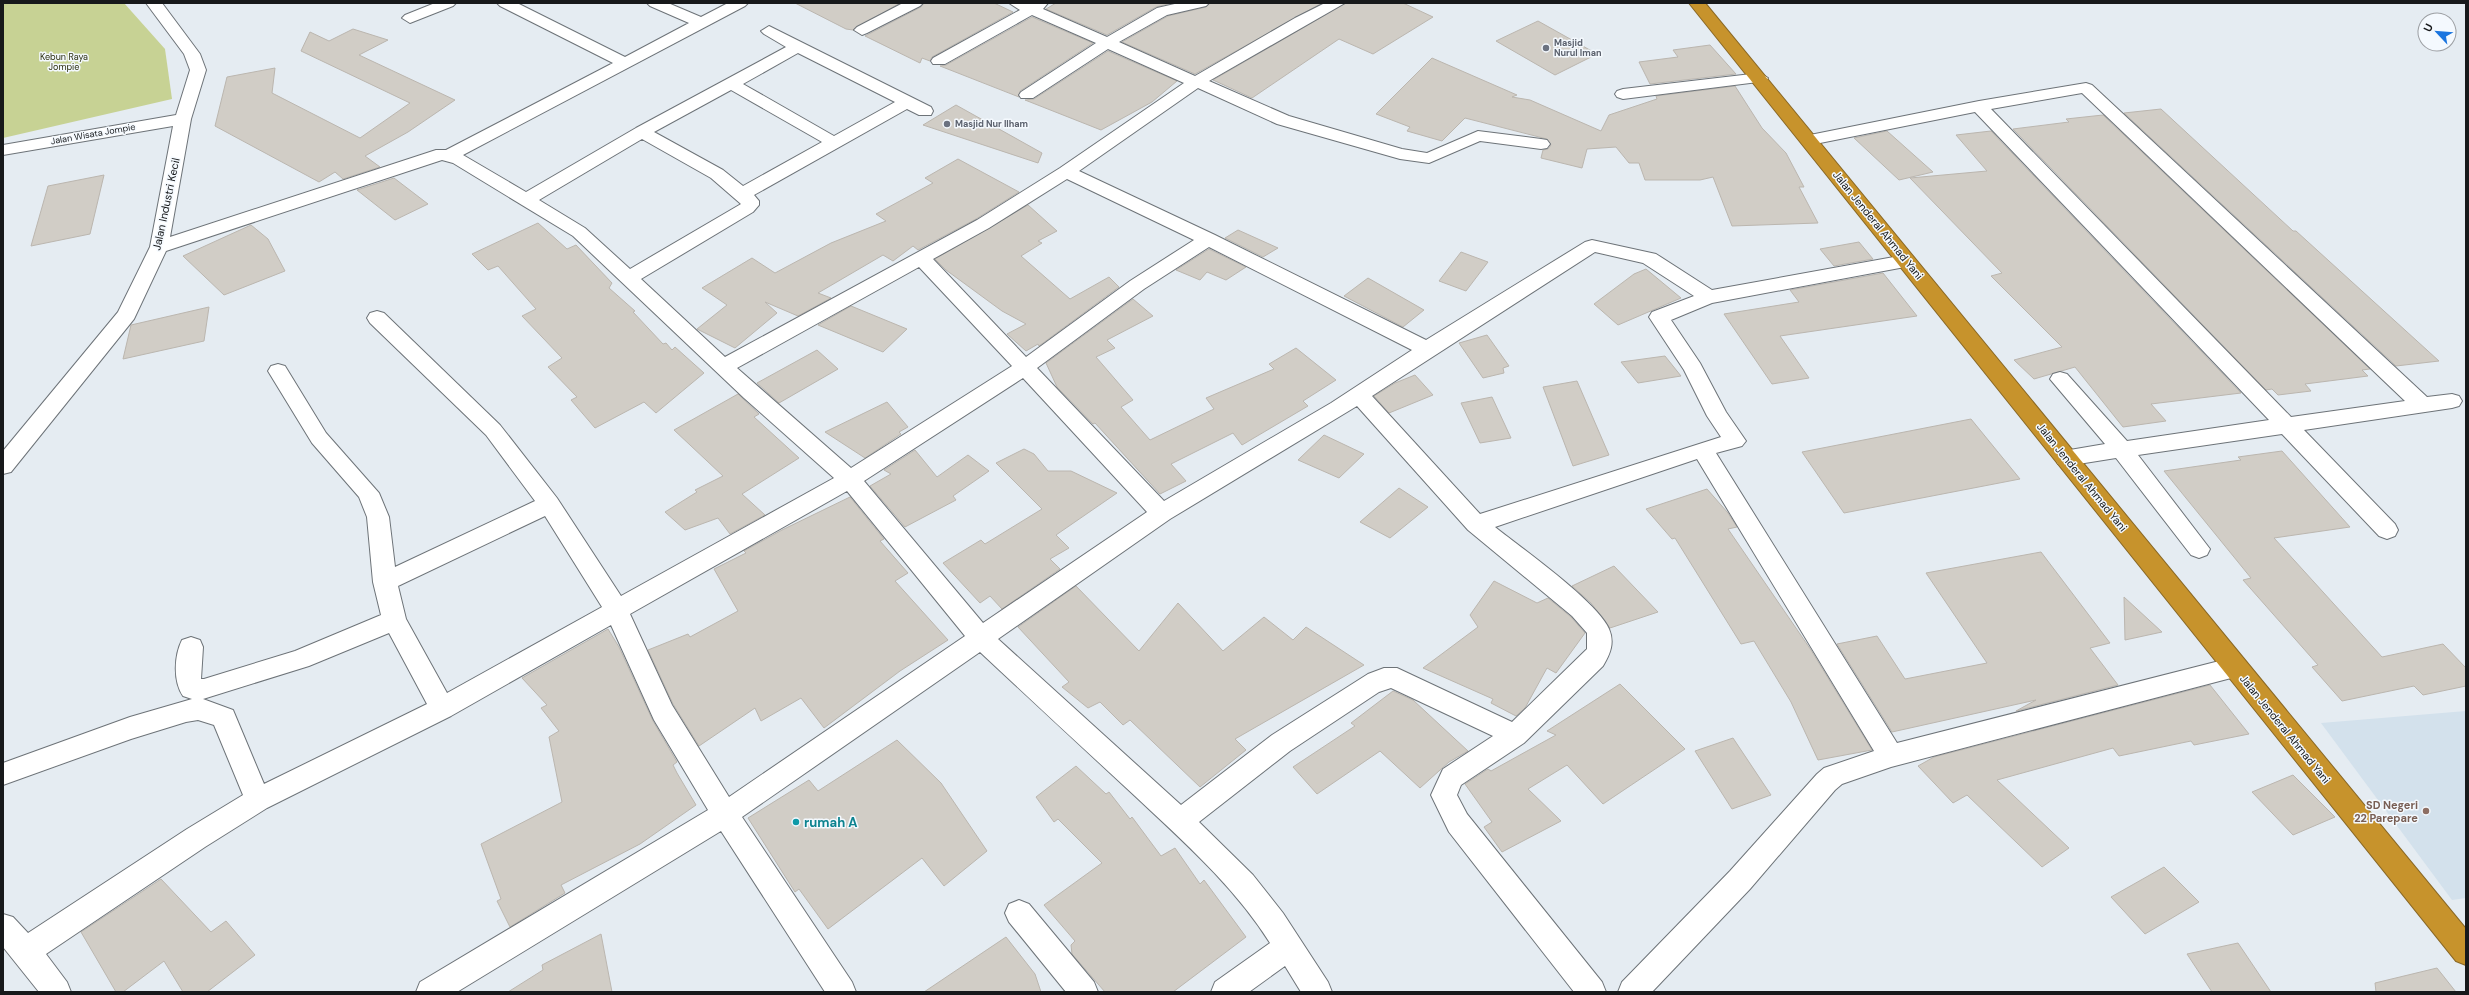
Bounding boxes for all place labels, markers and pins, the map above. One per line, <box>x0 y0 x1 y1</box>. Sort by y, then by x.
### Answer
place label: Masjid Nurul Iman <box>1554 37 1602 59</box>
marker: Masjid Nurul Iman <box>1541 43 1551 53</box>
place label: Masjid Nur Ilham <box>955 118 1028 130</box>
marker: Masjid Nur Ilham <box>942 119 952 129</box>
place label: SD Negeri 22 Parepare <box>2354 798 2418 825</box>
marker: SD Negeri 22 Parepare <box>2421 806 2431 816</box>
place label: rumah A <box>804 814 857 831</box>
marker: rumah A <box>791 817 801 827</box>

